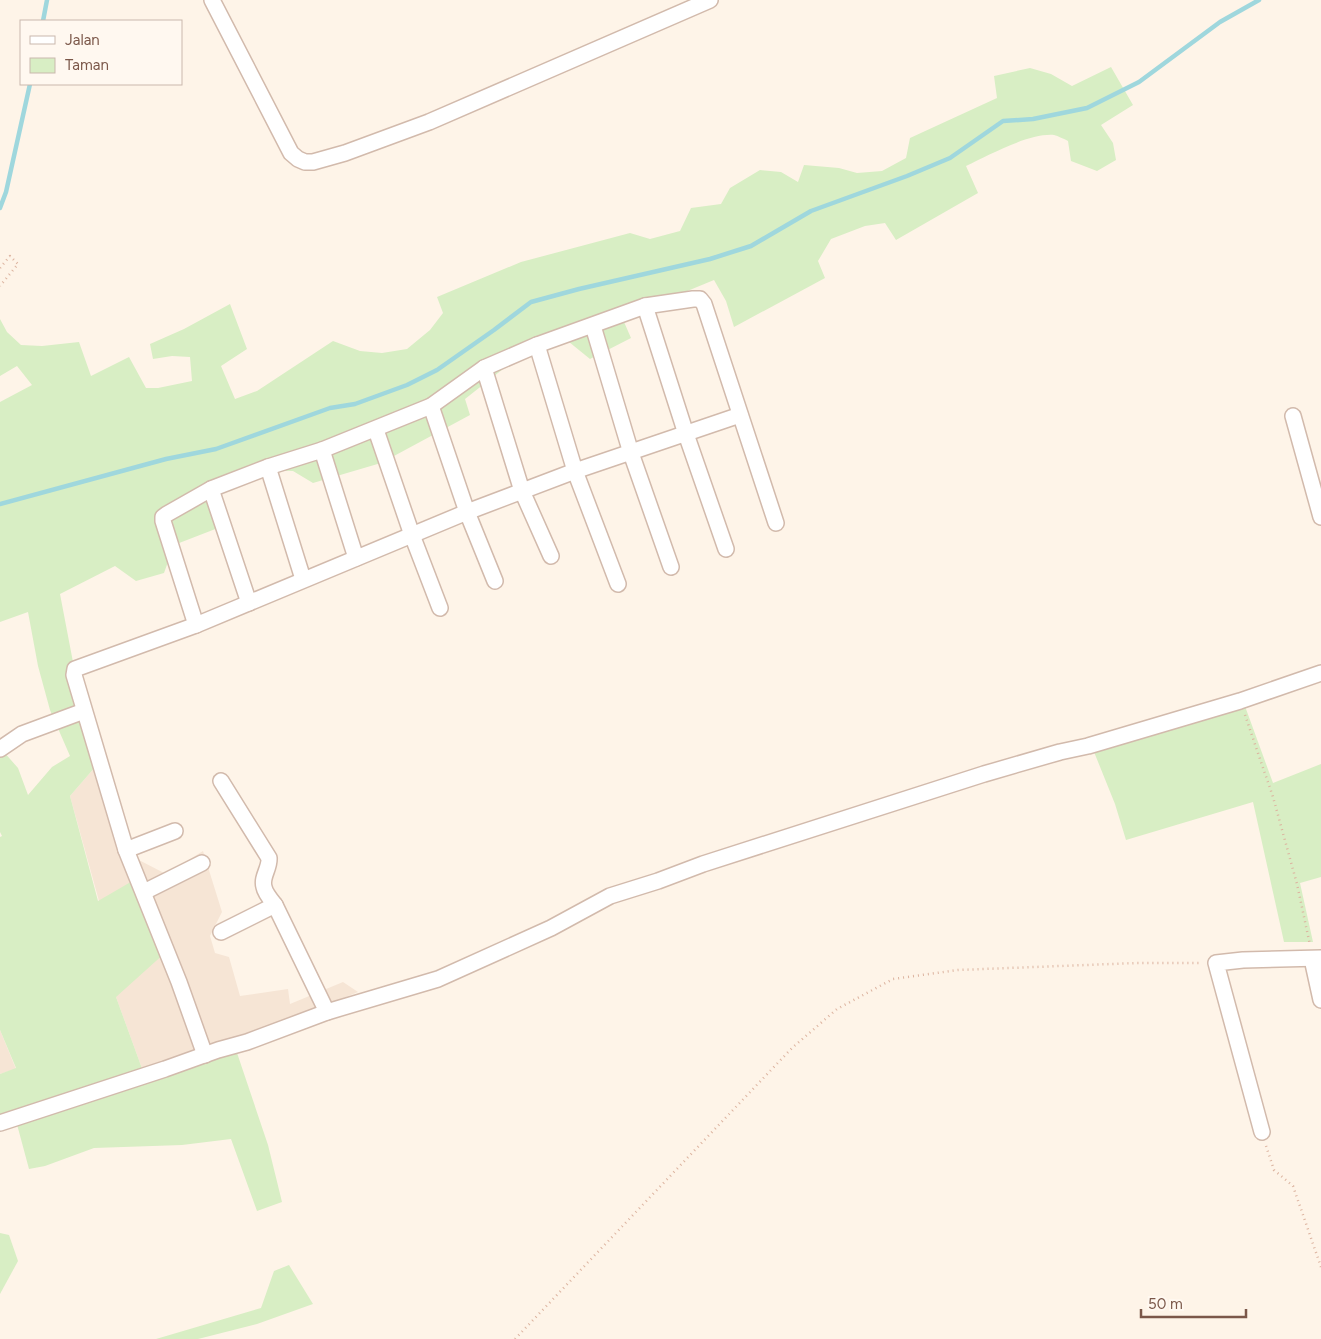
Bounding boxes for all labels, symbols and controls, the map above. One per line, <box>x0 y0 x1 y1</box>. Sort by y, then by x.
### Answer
legend <box>20 20 182 85</box>
text: Jalan <box>65 31 100 49</box>
text: Taman <box>65 56 109 74</box>
scale bar <box>1141 1286 1246 1318</box>
text: 50 m <box>1148 1295 1183 1313</box>

